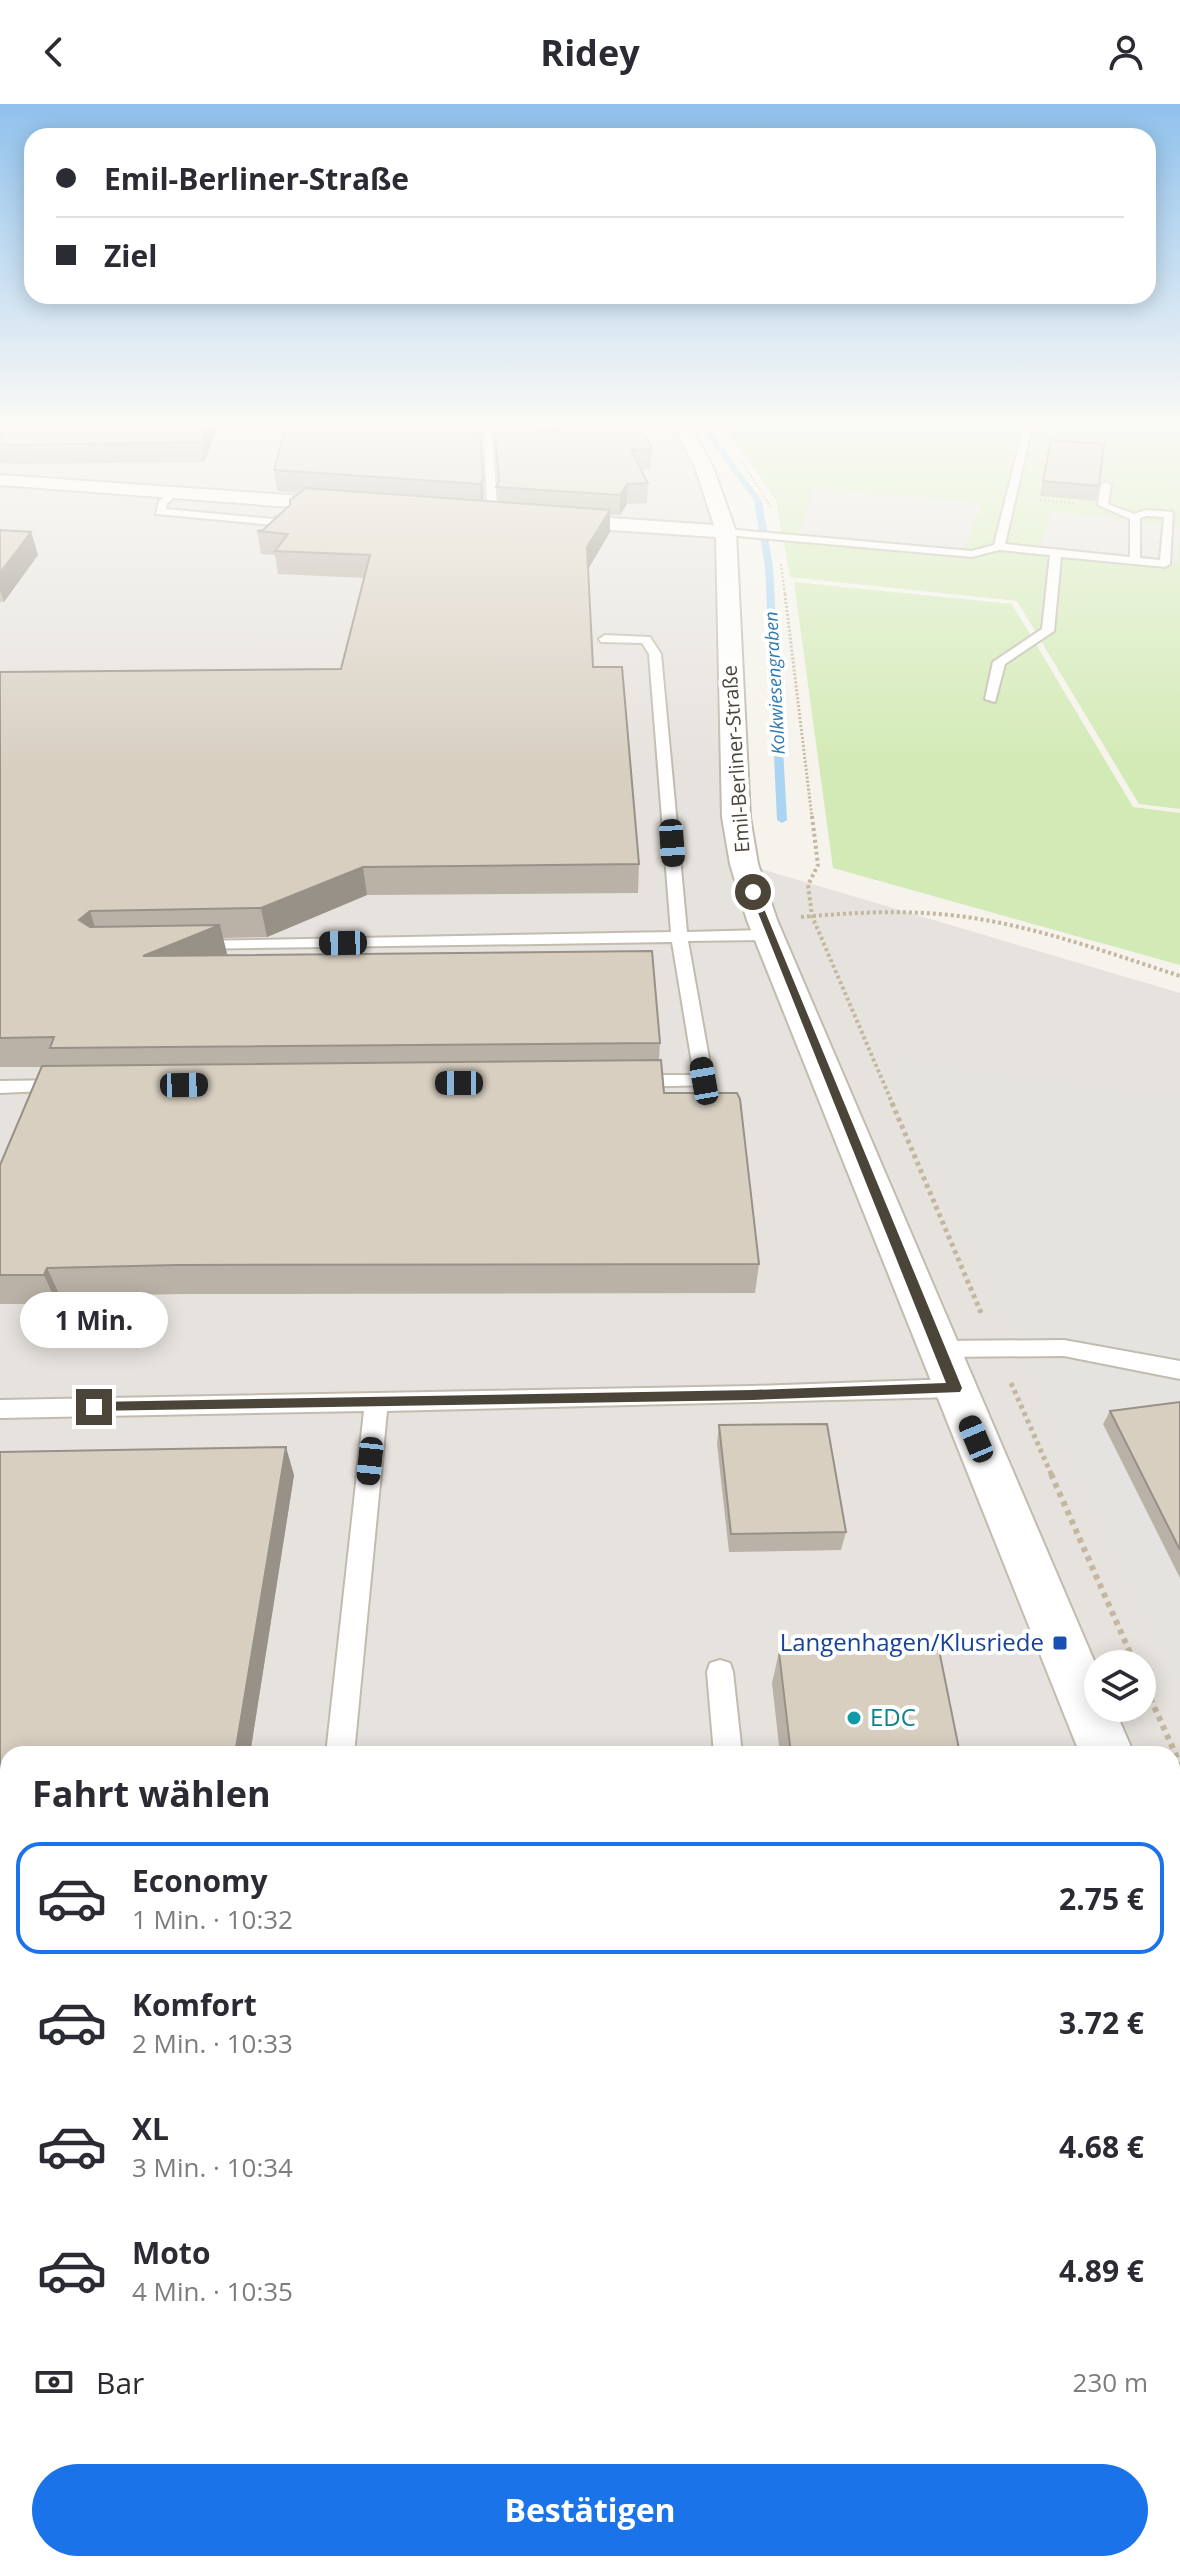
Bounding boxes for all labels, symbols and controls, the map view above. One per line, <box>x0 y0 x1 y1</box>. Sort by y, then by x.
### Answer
text: Ridey <box>540 28 640 77</box>
icon: back <box>32 30 76 74</box>
icon: person <box>1104 30 1148 74</box>
text: Emil-Berliner-Straße <box>104 158 409 199</box>
text: Ziel <box>104 235 157 276</box>
water label: Kolkwiesengraben <box>758 611 790 755</box>
street label: Emil-Berliner-Straße <box>715 664 756 854</box>
car <box>658 818 686 868</box>
route start <box>735 874 771 910</box>
car <box>319 931 367 955</box>
car <box>688 1055 720 1107</box>
car <box>435 1071 483 1095</box>
car <box>160 1073 208 1097</box>
callout: 1 Min. <box>20 1291 168 1347</box>
text: 1 Min. <box>55 1302 133 1338</box>
route end <box>76 1389 112 1425</box>
car <box>956 1412 996 1466</box>
car <box>356 1436 384 1486</box>
place label: Langenhagen/Klusriede <box>780 1625 1044 1658</box>
marker: Langenhagen/Klusriede <box>1051 1634 1069 1652</box>
map controls <box>1084 1650 1156 1722</box>
button: layers <box>1084 1650 1156 1722</box>
place label: EDC <box>870 1700 916 1733</box>
marker: EDC <box>845 1709 863 1727</box>
text: Fahrt wählen <box>32 1769 271 1818</box>
text: Economy <box>132 1860 268 1901</box>
icon: car <box>36 1862 108 1934</box>
text: 2.75 € <box>1059 1878 1144 1919</box>
text: 1 Min. · 10:32 <box>132 1901 293 1937</box>
text: Komfort <box>132 1984 257 2025</box>
icon: car <box>36 1986 108 2058</box>
text: 3.72 € <box>1059 2002 1144 2043</box>
text: 2 Min. · 10:33 <box>132 2025 293 2061</box>
text: XL <box>132 2108 169 2149</box>
icon: car <box>36 2110 108 2182</box>
text: 4.68 € <box>1059 2126 1144 2167</box>
text: 3 Min. · 10:34 <box>132 2149 293 2185</box>
text: Moto <box>132 2232 210 2273</box>
icon: car <box>36 2234 108 2306</box>
text: 4.89 € <box>1059 2250 1144 2291</box>
text: 4 Min. · 10:35 <box>132 2273 293 2309</box>
icon: cash <box>32 2360 76 2404</box>
text: Bar <box>96 2362 144 2403</box>
text: 230 m <box>1073 2364 1148 2400</box>
button: Bestätigen <box>32 2464 1148 2556</box>

